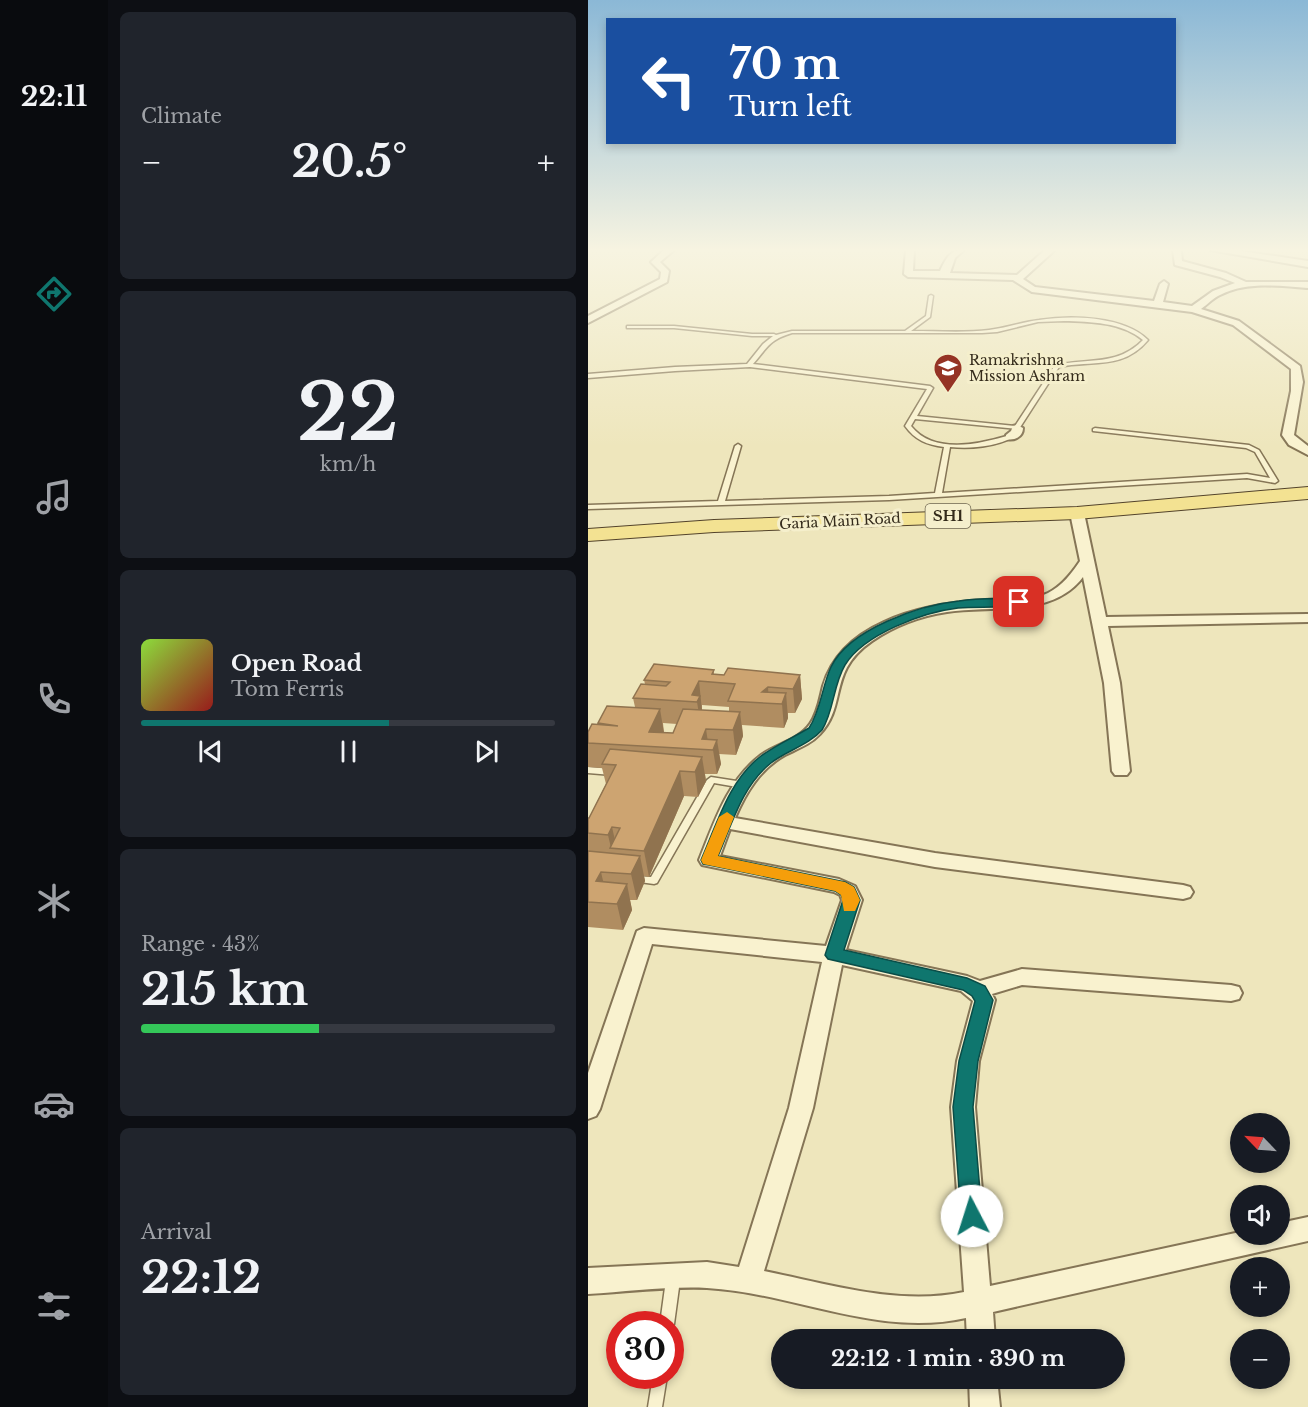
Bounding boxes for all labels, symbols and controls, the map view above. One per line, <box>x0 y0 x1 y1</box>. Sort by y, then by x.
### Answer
text: 70 m <box>729 38 840 90</box>
icon: left <box>630 42 708 120</box>
text: 22:11 <box>21 80 87 113</box>
text: Turn left <box>729 90 852 123</box>
text: Climate <box>141 104 222 128</box>
text: 20.5° <box>291 133 407 189</box>
text: − <box>141 142 162 183</box>
text: + <box>537 142 555 183</box>
icon: directions <box>33 273 75 315</box>
place label: Ramakrishna Mission Ashram <box>969 351 1085 385</box>
school or university icon: Ramakrishna Mission Ashram <box>932 352 964 394</box>
text: 22 <box>297 364 399 461</box>
text: km/h <box>320 452 376 476</box>
icon: music <box>33 476 75 518</box>
road number: SH1 <box>926 504 970 528</box>
street label: Garia Main Road <box>779 509 902 533</box>
pin <box>993 576 1044 627</box>
icon: arrive <box>1002 585 1035 618</box>
text: Open Road <box>231 650 362 677</box>
text: Tom Ferris <box>231 677 344 701</box>
icon: phone <box>33 678 75 720</box>
icon: previous <box>194 735 227 768</box>
icon: pause <box>332 735 365 768</box>
icon: next <box>470 735 503 768</box>
icon: climate <box>33 880 75 922</box>
text: Range · 43% <box>141 932 260 956</box>
text: 215 km <box>141 961 308 1017</box>
icon: car <box>33 1083 75 1125</box>
north arrow <box>1230 1113 1290 1173</box>
map controls <box>1230 1113 1290 1389</box>
position arrow <box>940 1184 1004 1248</box>
button: sound <box>1230 1185 1290 1245</box>
text: Arrival <box>141 1220 212 1244</box>
text: 22:12 <box>141 1249 261 1305</box>
button: + <box>1230 1257 1290 1317</box>
icon: filters <box>33 1285 75 1327</box>
speed limit sign: 30 <box>606 1311 684 1389</box>
button: − <box>1230 1329 1290 1389</box>
text: 22:12 · 1 min · 390 m <box>831 1345 1065 1372</box>

